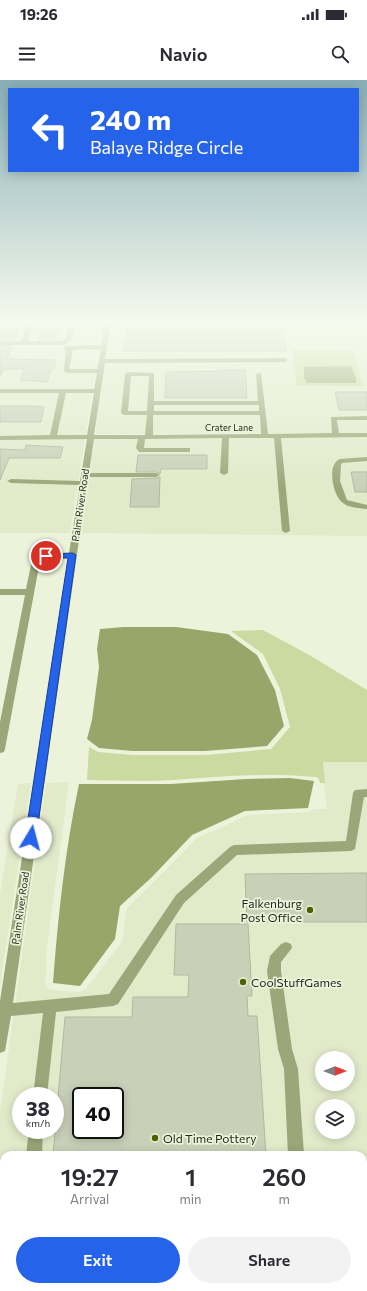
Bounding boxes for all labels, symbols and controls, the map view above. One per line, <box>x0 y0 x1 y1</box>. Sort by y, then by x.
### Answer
text: 19:26 <box>20 5 58 23</box>
icon: menu <box>16 43 38 65</box>
text: Navio <box>159 43 208 65</box>
icon: search <box>329 43 351 65</box>
text: 240 m <box>90 102 171 136</box>
icon: left <box>24 104 76 156</box>
text: Balaye Ridge Circle <box>90 136 243 158</box>
street label: Crater Lane <box>205 422 253 433</box>
street label: Palm River Road <box>69 468 91 542</box>
pin <box>29 539 63 573</box>
icon: arrive <box>35 545 57 567</box>
position arrow <box>10 817 52 859</box>
street label: Palm River Road <box>9 871 31 945</box>
place label: Falkenburg Post Office <box>241 896 302 924</box>
marker: Falkenburg Post Office <box>305 905 315 915</box>
place label: CoolStuffGames <box>251 975 342 989</box>
marker: CoolStuffGames <box>238 977 248 987</box>
north arrow <box>315 1051 355 1091</box>
map controls <box>315 1051 355 1139</box>
speed limit sign: 40 <box>72 1087 124 1139</box>
text: 38 <box>26 1096 50 1120</box>
button: layers <box>315 1099 355 1139</box>
text: km/h <box>26 1117 50 1129</box>
place label: Old Time Pottery <box>163 1131 256 1145</box>
marker: Old Time Pottery <box>150 1133 160 1143</box>
text: 19:27 <box>61 1162 119 1191</box>
text: 1 <box>185 1162 196 1191</box>
text: 260 <box>262 1162 306 1191</box>
text: Arrival <box>70 1191 109 1207</box>
text: min <box>179 1191 202 1207</box>
text: m <box>279 1191 290 1207</box>
button: Exit <box>16 1237 180 1283</box>
button: Share <box>188 1237 351 1283</box>

